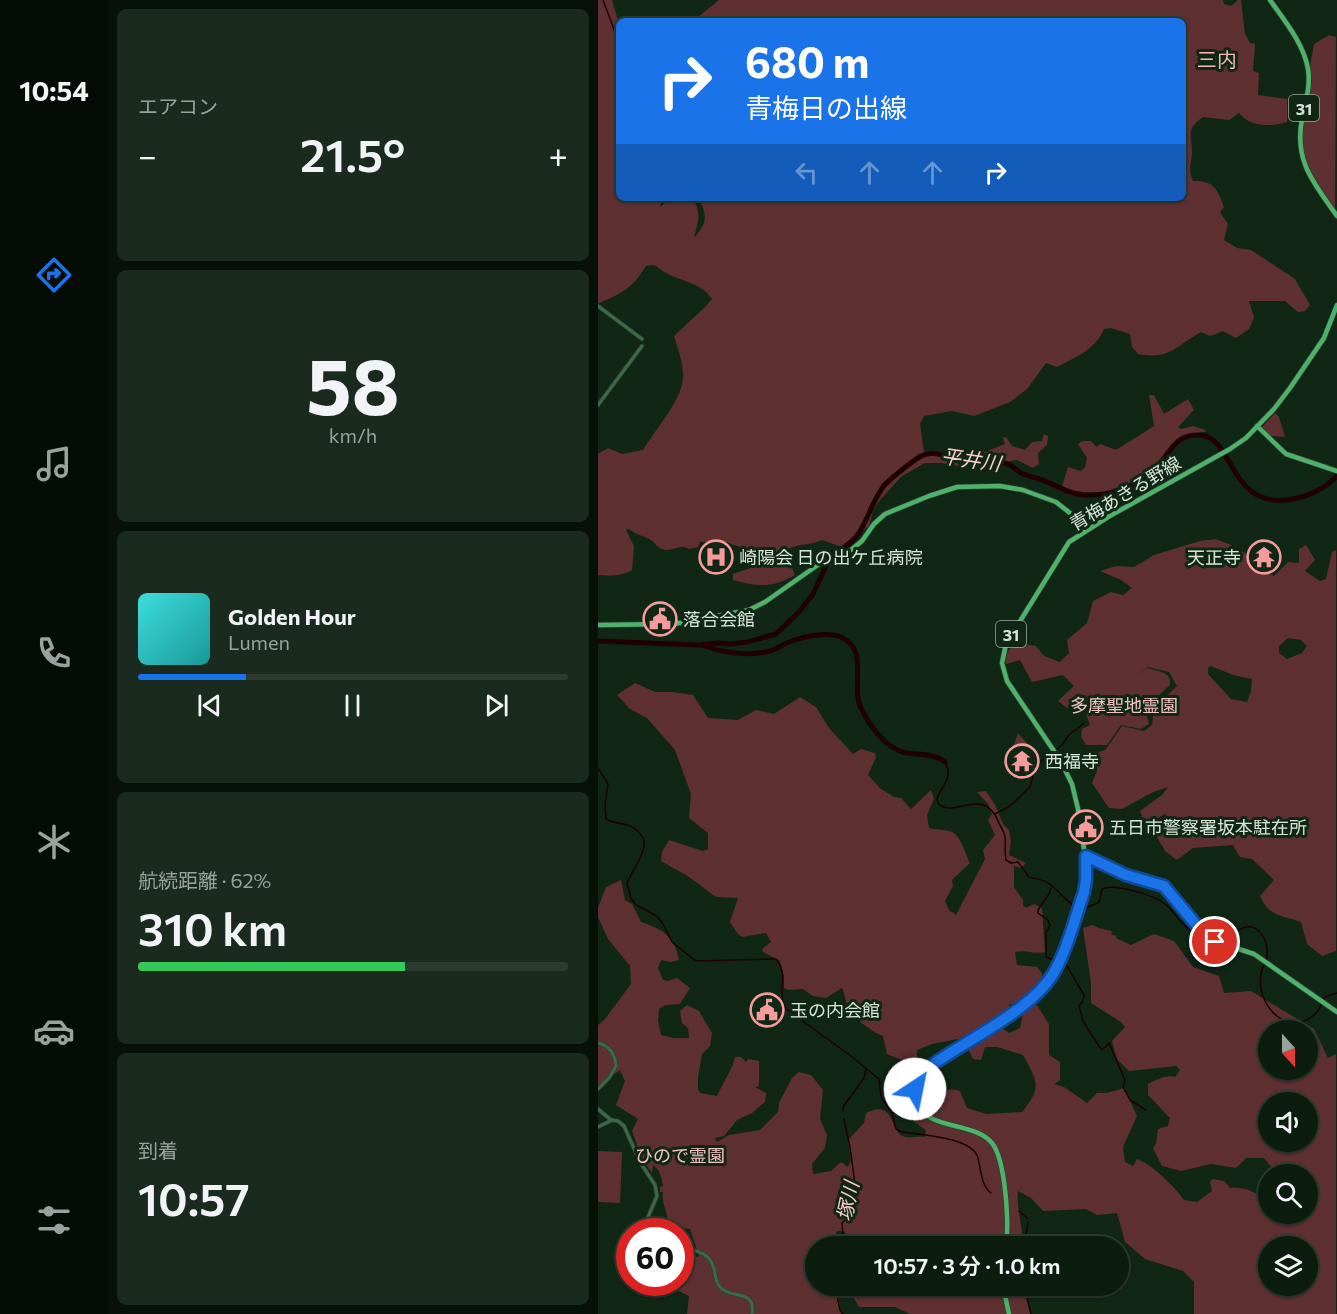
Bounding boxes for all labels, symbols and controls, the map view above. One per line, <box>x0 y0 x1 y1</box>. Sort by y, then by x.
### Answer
text: 680 m <box>745 35 869 87</box>
icon: right <box>646 42 724 120</box>
district label: 三内 <box>1197 47 1237 71</box>
text: 10:54 <box>19 74 89 107</box>
text: 青梅日の出線 <box>745 91 907 124</box>
text: エアコン <box>138 94 218 118</box>
road number: 31 <box>1289 95 1319 121</box>
text: 21.5° <box>300 126 405 181</box>
text: − <box>138 134 157 175</box>
text: + <box>549 134 568 175</box>
icon: left <box>790 156 823 189</box>
icon: ahead <box>853 156 886 189</box>
icon: ahead <box>916 156 949 189</box>
icon: right <box>979 156 1012 189</box>
icon: directions <box>33 254 75 296</box>
text: 58 <box>306 336 400 431</box>
text: km/h <box>329 423 377 447</box>
icon: music <box>33 443 75 485</box>
water label: 平井川 <box>940 443 1004 475</box>
street label: 青梅あきる野線 <box>1065 451 1185 535</box>
hospital icon: 崎陽会 日の出ケ丘病院 <box>698 539 734 575</box>
temple icon: 天正寺 <box>1246 539 1282 575</box>
place label: 崎陽会 日の出ケ丘病院 <box>739 546 922 568</box>
place label: 天正寺 <box>1187 546 1241 568</box>
public building icon: 落合会館 <box>642 601 678 637</box>
text: Golden Hour <box>228 603 356 630</box>
place label: 落合会館 <box>683 608 755 630</box>
road number: 31 <box>996 621 1026 647</box>
text: Lumen <box>228 630 290 654</box>
icon: phone <box>33 632 75 674</box>
icon: previous <box>193 689 226 722</box>
icon: pause <box>336 689 369 722</box>
icon: next <box>480 689 513 722</box>
park label: 多摩聖地霊園 <box>1070 694 1178 716</box>
temple icon: 西福寺 <box>1004 743 1040 779</box>
place label: 西福寺 <box>1045 750 1099 772</box>
public building icon: 五日市警察署坂本駐在所 <box>1068 809 1104 845</box>
place label: 五日市警察署坂本駐在所 <box>1109 816 1307 838</box>
icon: climate <box>33 821 75 863</box>
text: 航続距離 · 62% <box>138 868 271 892</box>
text: 310 km <box>138 900 287 955</box>
pin <box>1189 916 1240 967</box>
icon: arrive <box>1198 925 1231 958</box>
public building icon: 玉の内会館 <box>749 992 785 1028</box>
place label: 玉の内会館 <box>790 999 880 1021</box>
icon: car <box>33 1010 75 1052</box>
north arrow <box>1258 1020 1318 1080</box>
map controls <box>1258 1020 1318 1296</box>
position arrow <box>883 1057 947 1121</box>
button: sound <box>1258 1092 1318 1152</box>
text: 到着 <box>138 1138 178 1162</box>
park label: ひので霊園 <box>635 1144 725 1166</box>
button: search <box>1258 1164 1318 1224</box>
text: 10:57 <box>138 1170 250 1225</box>
water label: 塚川 <box>831 1177 863 1223</box>
icon: filters <box>33 1199 75 1241</box>
speed limit sign: 60 <box>616 1218 694 1296</box>
button: layers <box>1258 1236 1318 1296</box>
text: 10:57 · 3 分 · 1.0 km <box>874 1252 1060 1279</box>

